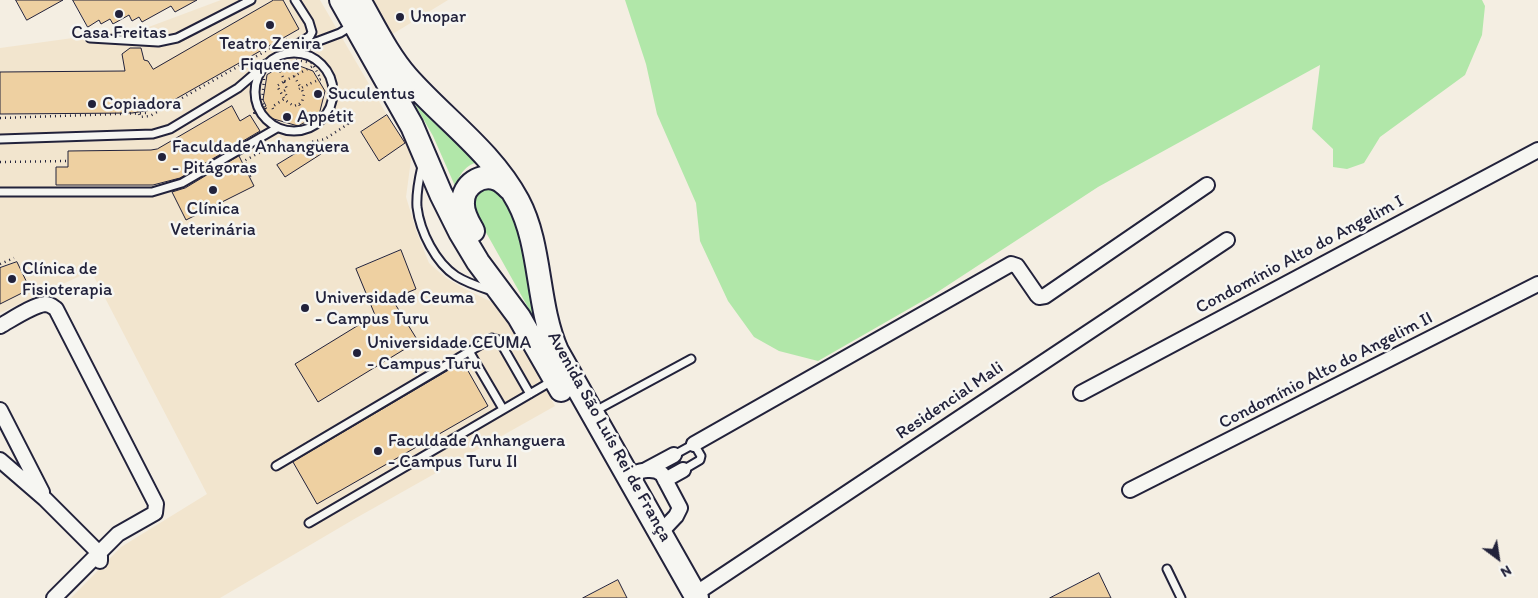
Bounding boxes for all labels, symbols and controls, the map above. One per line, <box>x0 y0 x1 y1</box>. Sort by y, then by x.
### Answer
place label: Unopar <box>410 6 466 28</box>
marker: Casa Freitas <box>113 8 125 20</box>
marker: Unopar <box>394 11 406 23</box>
marker: Teatro Zenira Fiquene <box>264 19 276 31</box>
place label: Casa Freitas <box>71 22 167 44</box>
place label: Teatro Zenira Fiquene <box>219 33 321 76</box>
place label: Suculentus <box>328 83 415 105</box>
marker: Suculentus <box>312 88 324 100</box>
place label: Copiadora <box>102 93 181 115</box>
marker: Copiadora <box>86 98 98 110</box>
place label: Appétit <box>297 106 354 128</box>
marker: Appétit <box>281 111 293 123</box>
place label: Faculdade Anhanguera - Pitágoras <box>172 136 349 178</box>
marker: Faculdade Anhanguera - Pitágoras <box>156 151 168 163</box>
marker: Clínica Veterinária <box>207 184 219 196</box>
street label: Condomínio Alto do Angelim I <box>1192 191 1408 319</box>
place label: Clínica Veterinária <box>170 198 256 240</box>
place label: Clínica de Fisioterapia <box>22 258 112 300</box>
marker: Clínica de Fisioterapia <box>6 273 18 285</box>
place label: Universidade Ceuma - Campus Turu <box>315 287 474 330</box>
marker: Universidade Ceuma - Campus Turu <box>299 302 311 314</box>
street label: Condomínio Alto do Angelim II <box>1216 308 1436 434</box>
street label: Avenida São Luís Rei de França <box>542 328 676 546</box>
place label: Universidade CEUMA - Campus Turu <box>367 332 531 374</box>
marker: Universidade CEUMA - Campus Turu <box>351 347 363 359</box>
street label: Residencial Mali <box>892 357 1008 445</box>
place label: Faculdade Anhanguera - Campus Turu II <box>388 430 565 472</box>
marker: Faculdade Anhanguera - Campus Turu II <box>372 445 384 457</box>
north arrow <box>1473 533 1523 583</box>
text: N <box>1498 562 1514 581</box>

